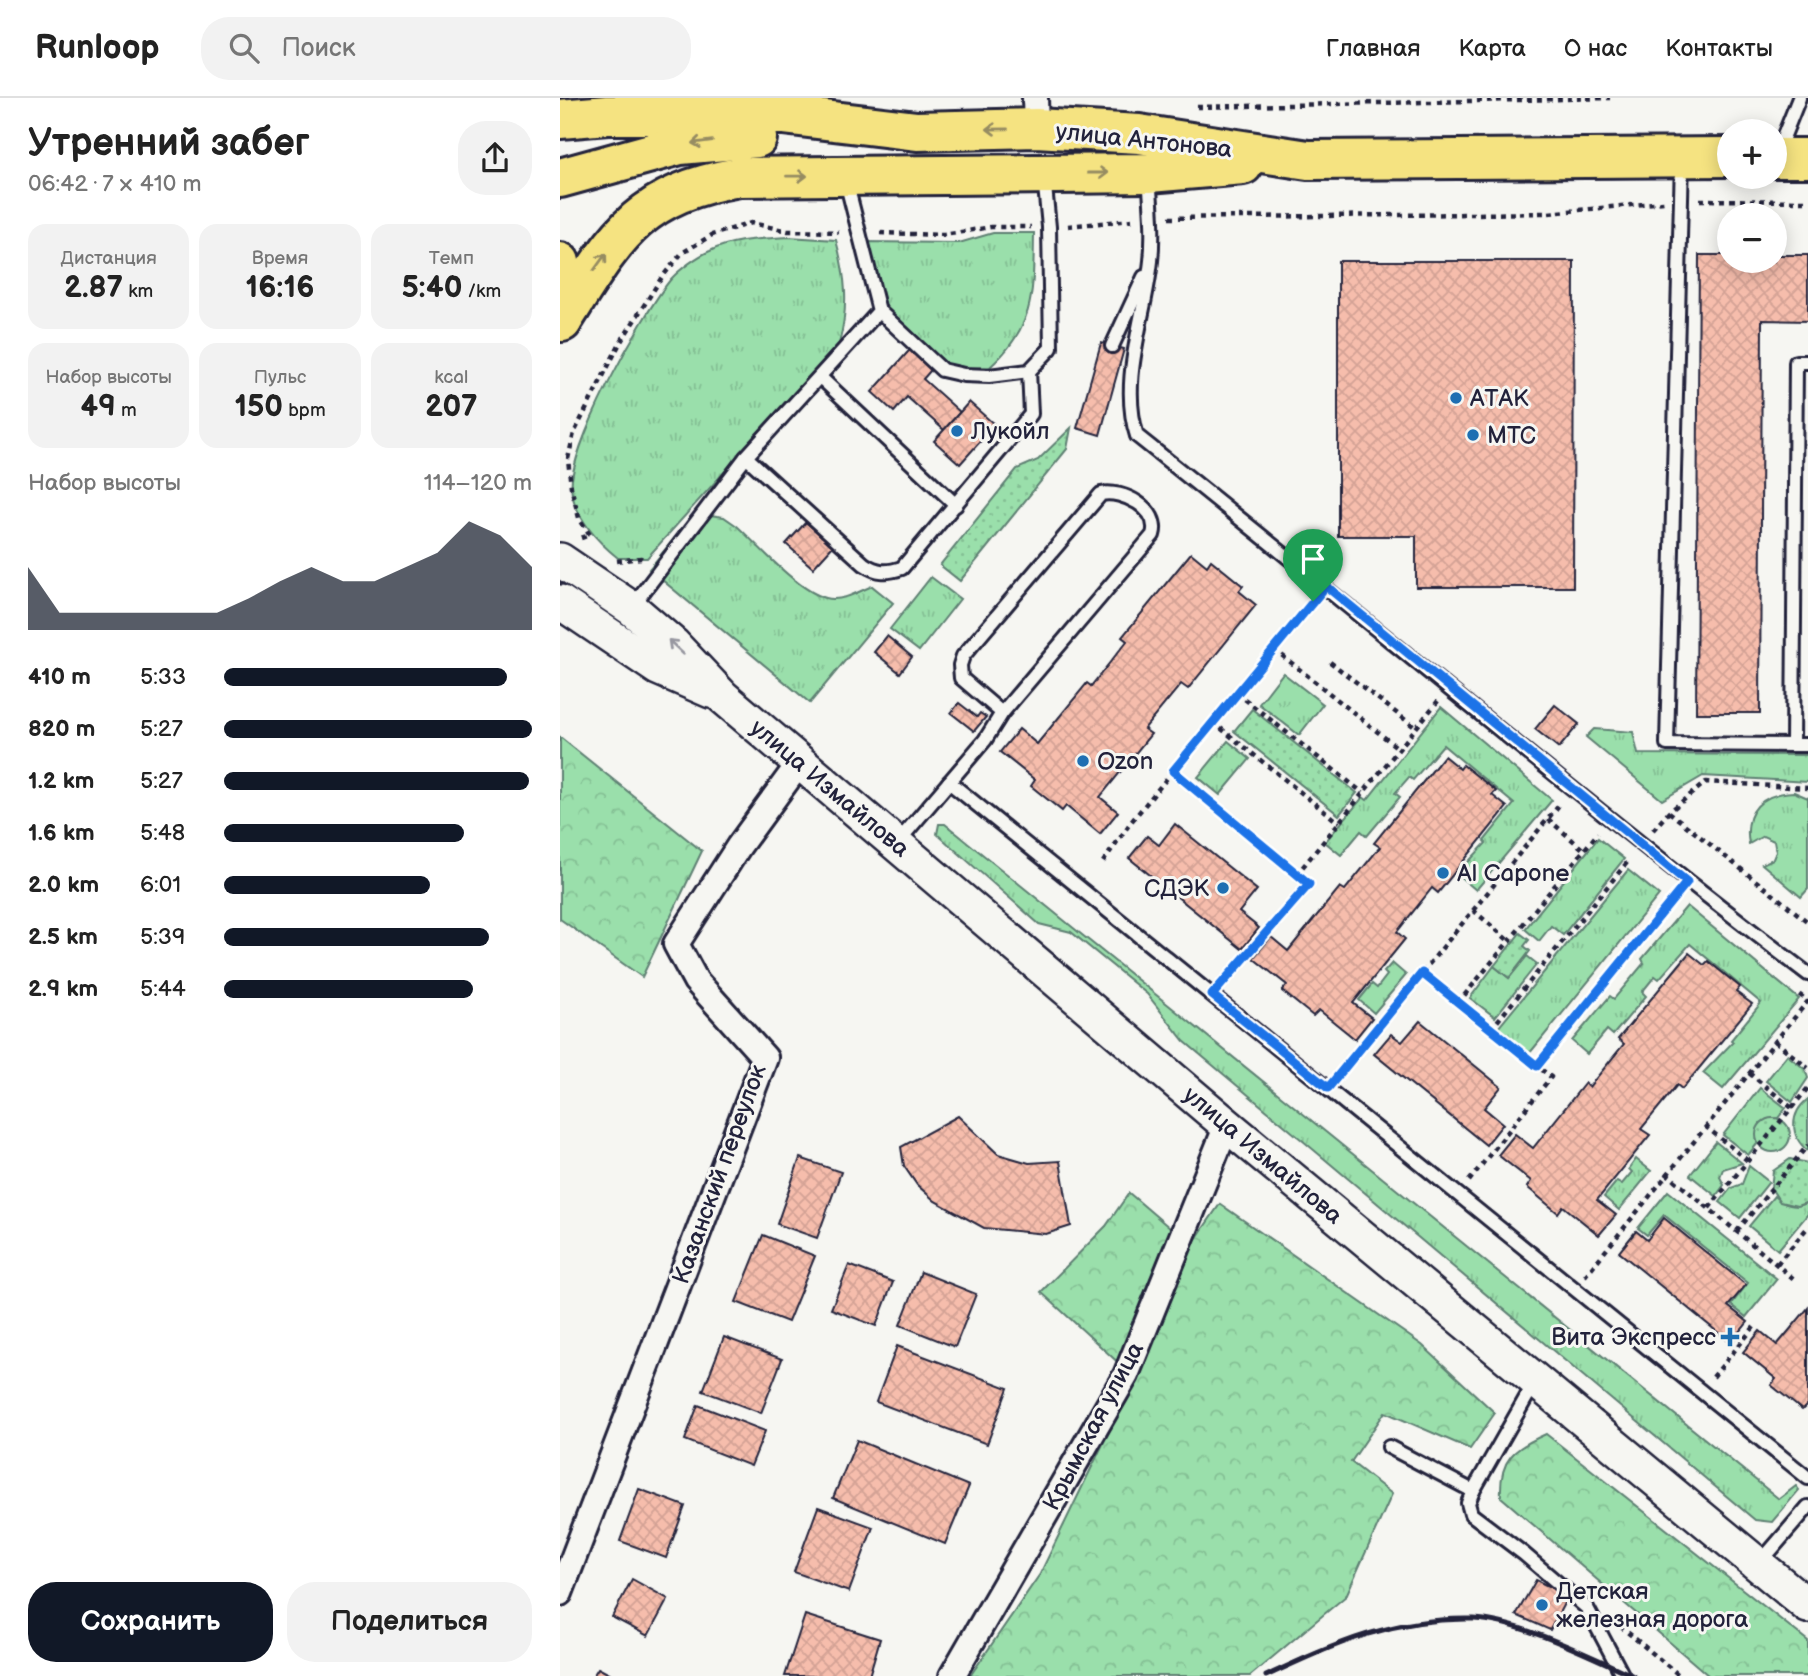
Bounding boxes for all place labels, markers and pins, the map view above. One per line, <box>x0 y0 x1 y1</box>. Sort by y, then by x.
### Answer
place label: АТАК <box>1469 384 1529 413</box>
marker: АТАК <box>1448 390 1464 406</box>
place label: Лукойл <box>970 417 1050 446</box>
place label: МТС <box>1487 421 1536 450</box>
marker: Лукойл <box>949 423 965 439</box>
marker: МТС <box>1465 427 1481 443</box>
pin <box>1283 529 1343 601</box>
place label: Ozon <box>1097 747 1153 776</box>
marker: Ozon <box>1075 753 1091 769</box>
place label: Al Capone <box>1457 859 1569 888</box>
marker: Al Capone <box>1435 865 1451 881</box>
place label: СДЭК <box>1144 874 1210 903</box>
marker: СДЭК <box>1215 880 1231 896</box>
place label: Вита Экспресс <box>1551 1323 1716 1352</box>
marker: Вита Экспресс <box>1722 1329 1738 1345</box>
place label: Детская железная дорога <box>1556 1577 1748 1634</box>
marker: Детская железная дорога <box>1534 1597 1550 1613</box>

